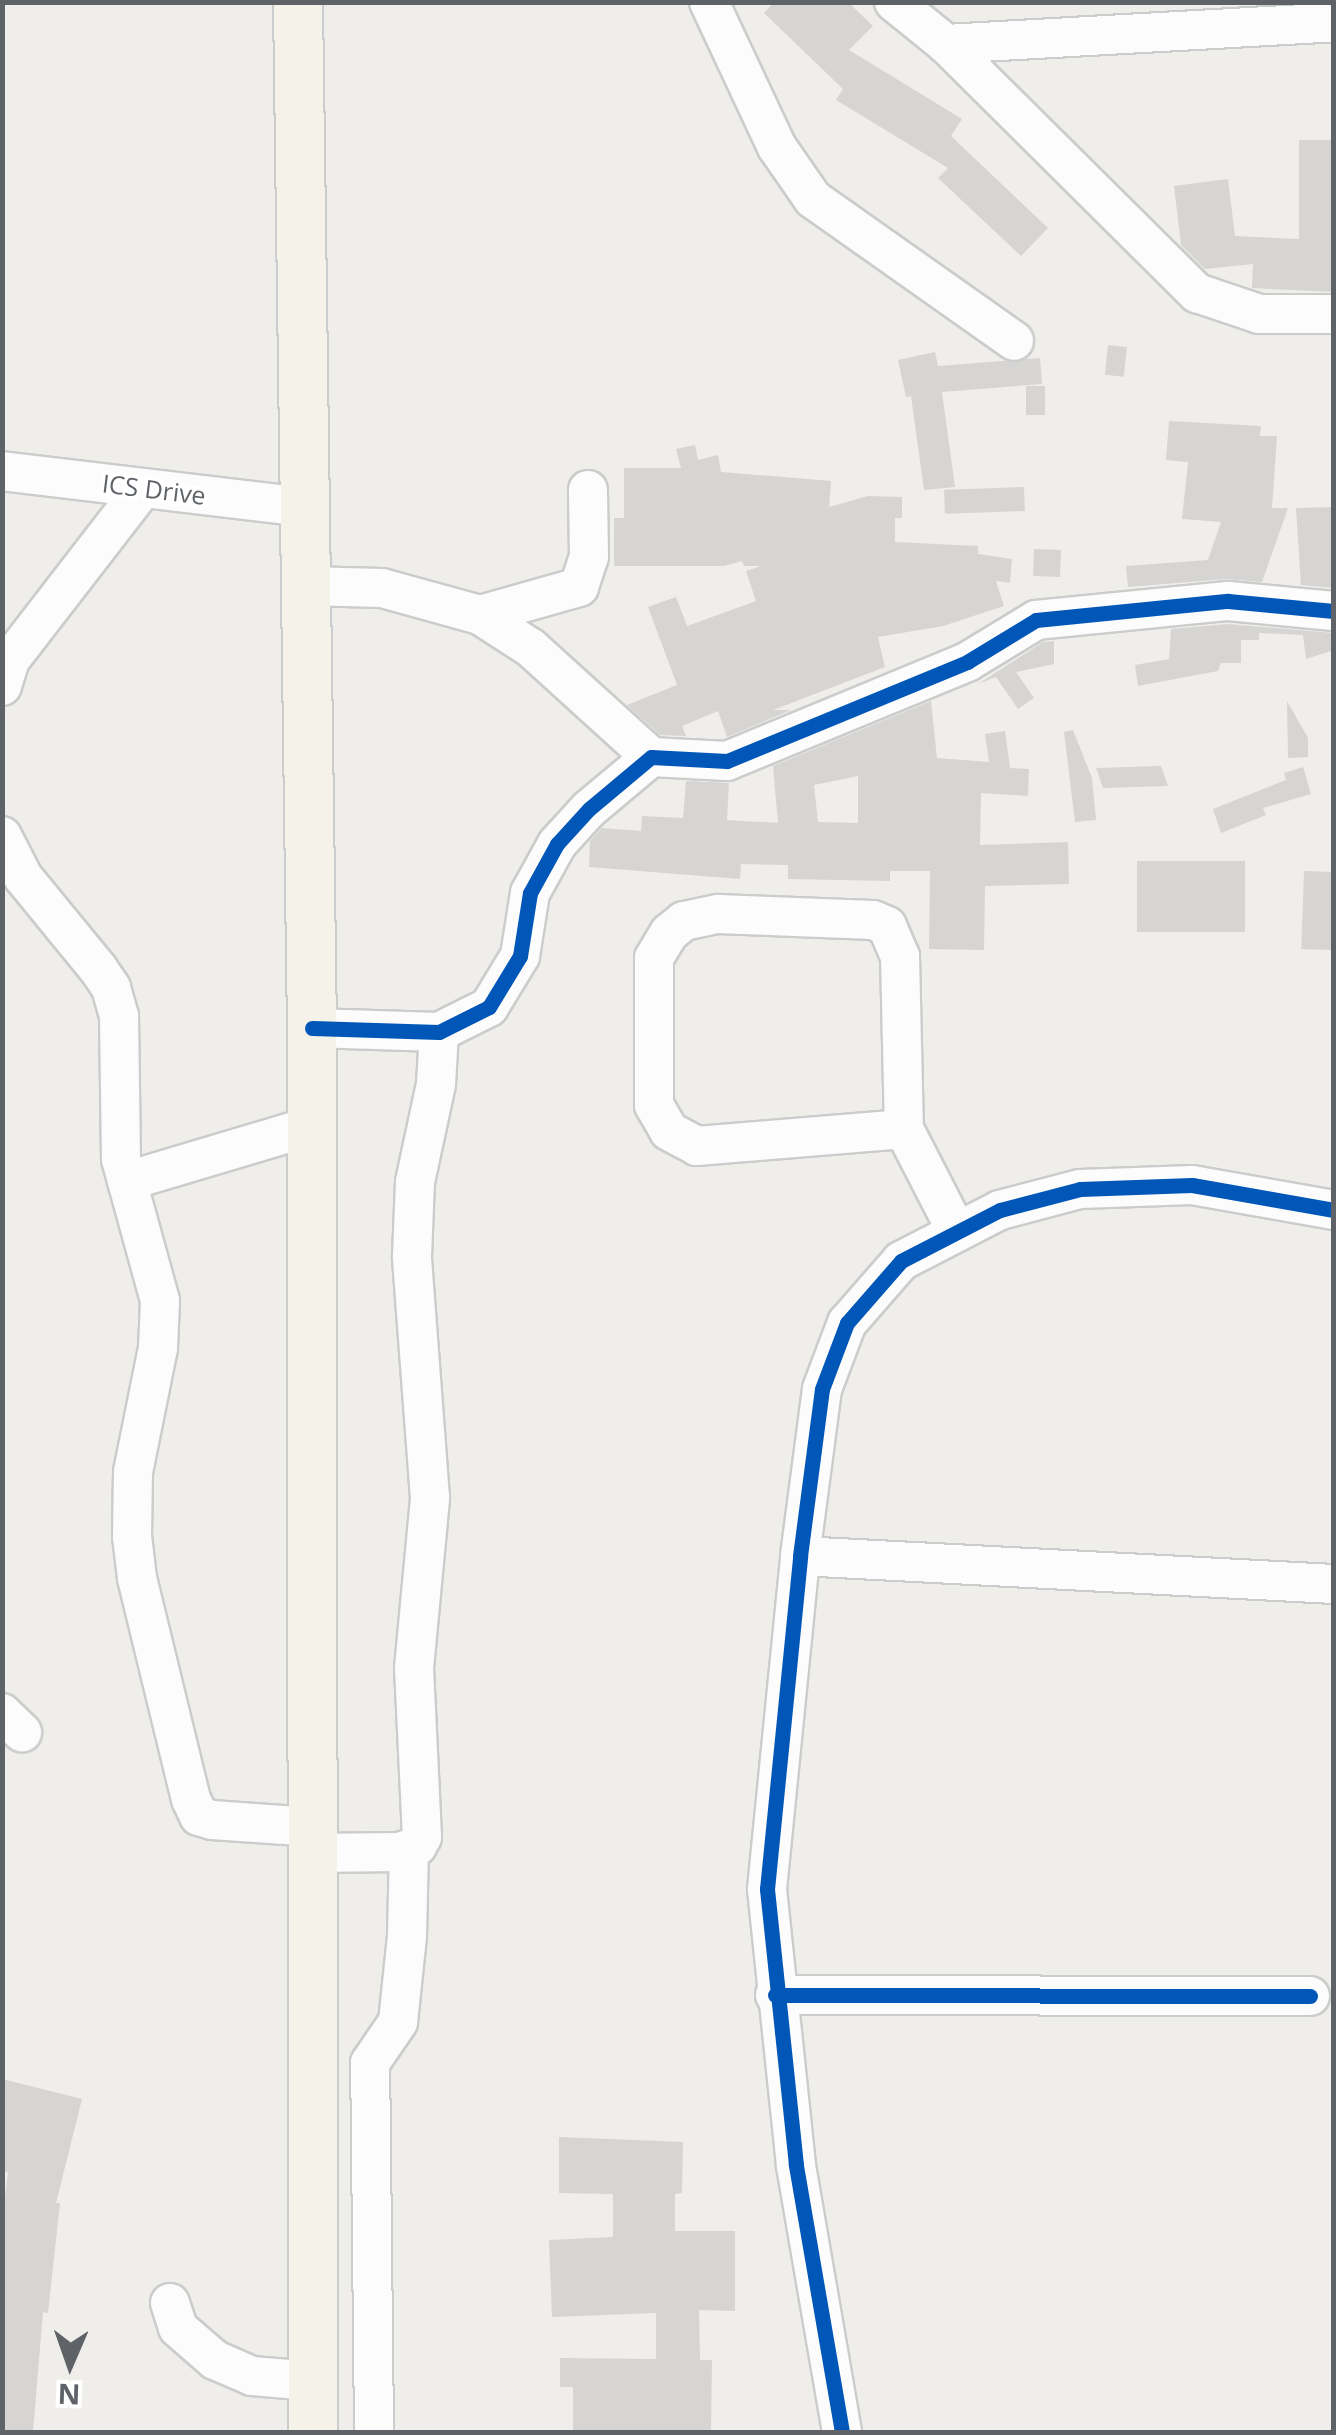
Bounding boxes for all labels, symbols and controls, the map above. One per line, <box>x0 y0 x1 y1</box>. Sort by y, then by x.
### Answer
street label: ICS Drive <box>100 468 208 510</box>
north arrow <box>20 2315 120 2415</box>
text: N <box>57 2376 81 2414</box>

